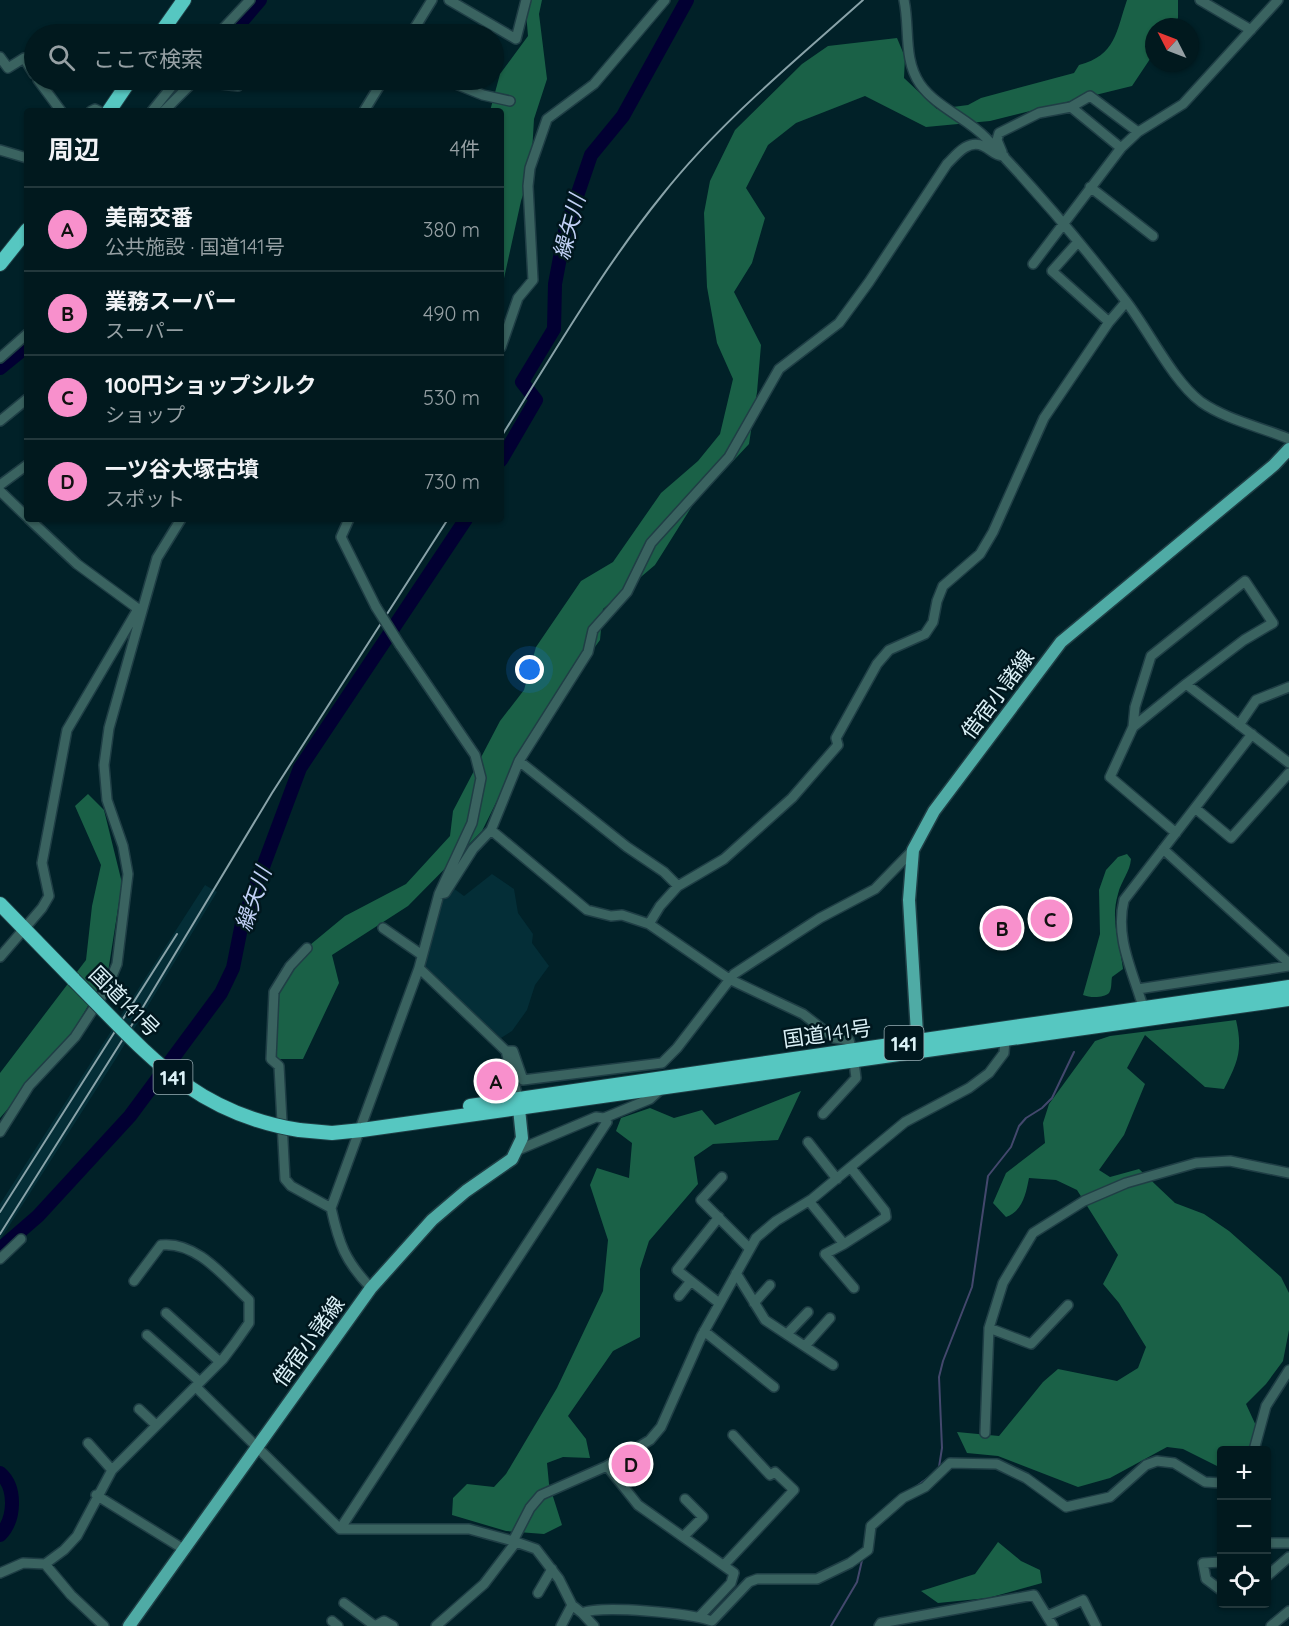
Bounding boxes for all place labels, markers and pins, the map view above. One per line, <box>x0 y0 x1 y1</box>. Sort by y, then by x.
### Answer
pin: C <box>1030 896 1070 942</box>
pin: B <box>982 906 1022 950</box>
pin: A <box>476 1058 516 1104</box>
pin: D <box>612 1442 650 1486</box>

